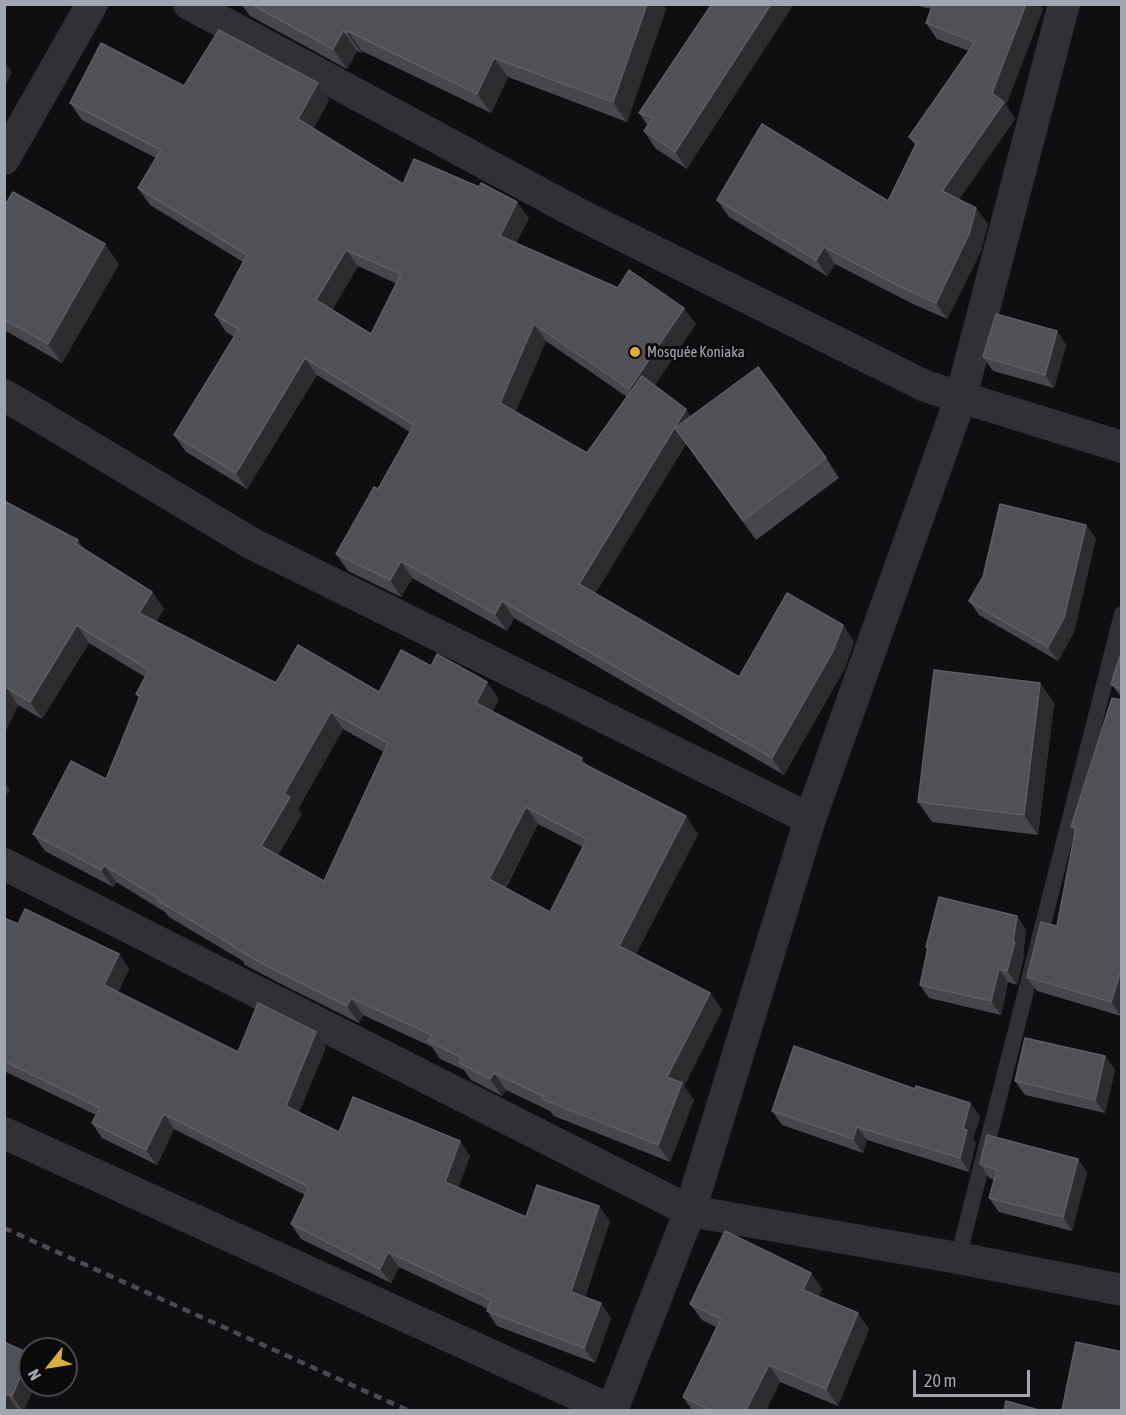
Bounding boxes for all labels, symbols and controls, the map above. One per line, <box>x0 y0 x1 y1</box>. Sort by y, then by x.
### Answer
place label: Mosquée Koniaka <box>647 343 745 361</box>
marker: Mosquée Koniaka <box>628 345 642 359</box>
north arrow <box>18 1337 78 1397</box>
scale bar <box>916 1358 1033 1396</box>
text: N <box>24 1366 44 1384</box>
text: 20 m <box>924 1370 956 1391</box>

